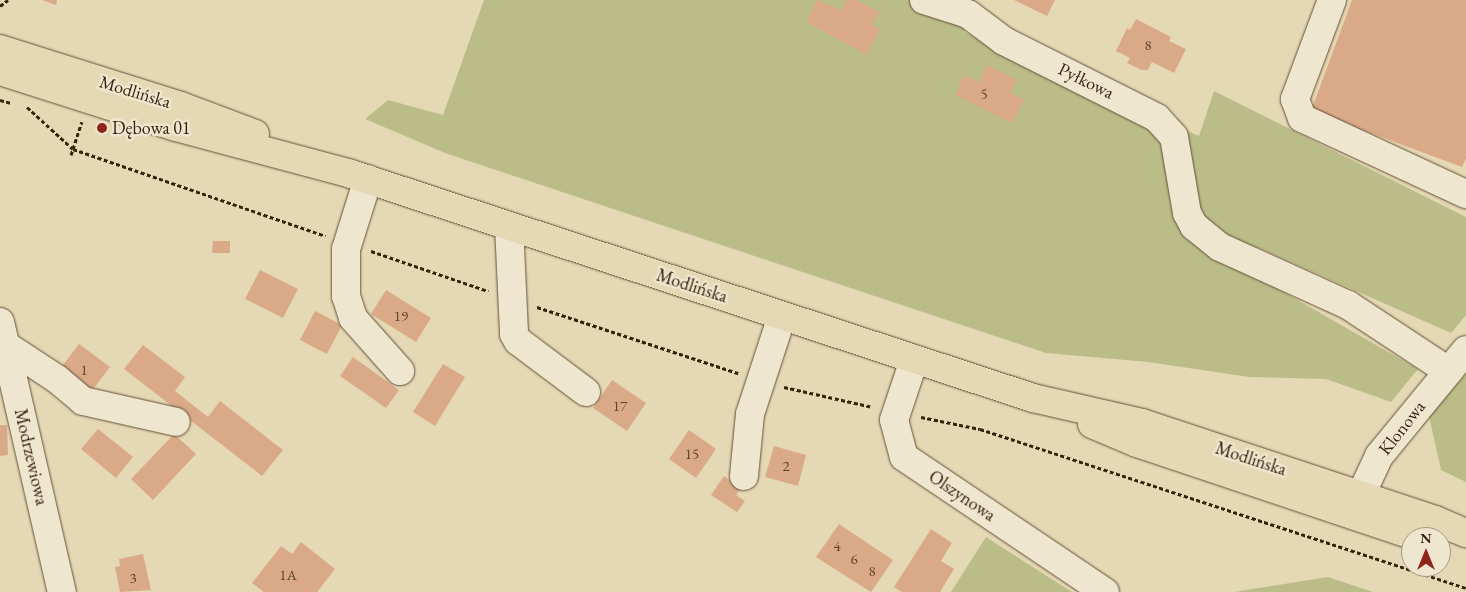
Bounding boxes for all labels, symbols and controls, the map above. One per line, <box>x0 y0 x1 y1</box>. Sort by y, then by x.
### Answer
house number: 8 <box>1144 36 1152 54</box>
street label: Pyłkowa <box>1055 58 1117 104</box>
street label: Modlińska <box>97 71 173 113</box>
house number: 5 <box>980 85 988 103</box>
place label: Dębowa 01 <box>112 117 190 139</box>
marker: Dębowa 01 <box>96 122 108 134</box>
street label: Modlińska <box>654 264 730 308</box>
house number: 19 <box>394 307 408 325</box>
house number: 1 <box>80 361 88 379</box>
house number: 17 <box>613 397 627 415</box>
street label: Klonowa <box>1374 397 1430 459</box>
street label: Modrzewiowa <box>9 407 53 507</box>
street label: Modlińska <box>1213 437 1289 481</box>
house number: 15 <box>685 445 699 463</box>
house number: 2 <box>782 457 790 475</box>
street label: Olszynowa <box>924 466 1000 526</box>
north arrow <box>1401 527 1451 577</box>
text: N <box>1420 529 1432 547</box>
house number: 4 <box>833 537 841 555</box>
house number: 6 <box>850 550 858 568</box>
house number: 8 <box>868 562 876 580</box>
house number: 1A <box>279 566 297 584</box>
house number: 3 <box>129 569 137 587</box>

